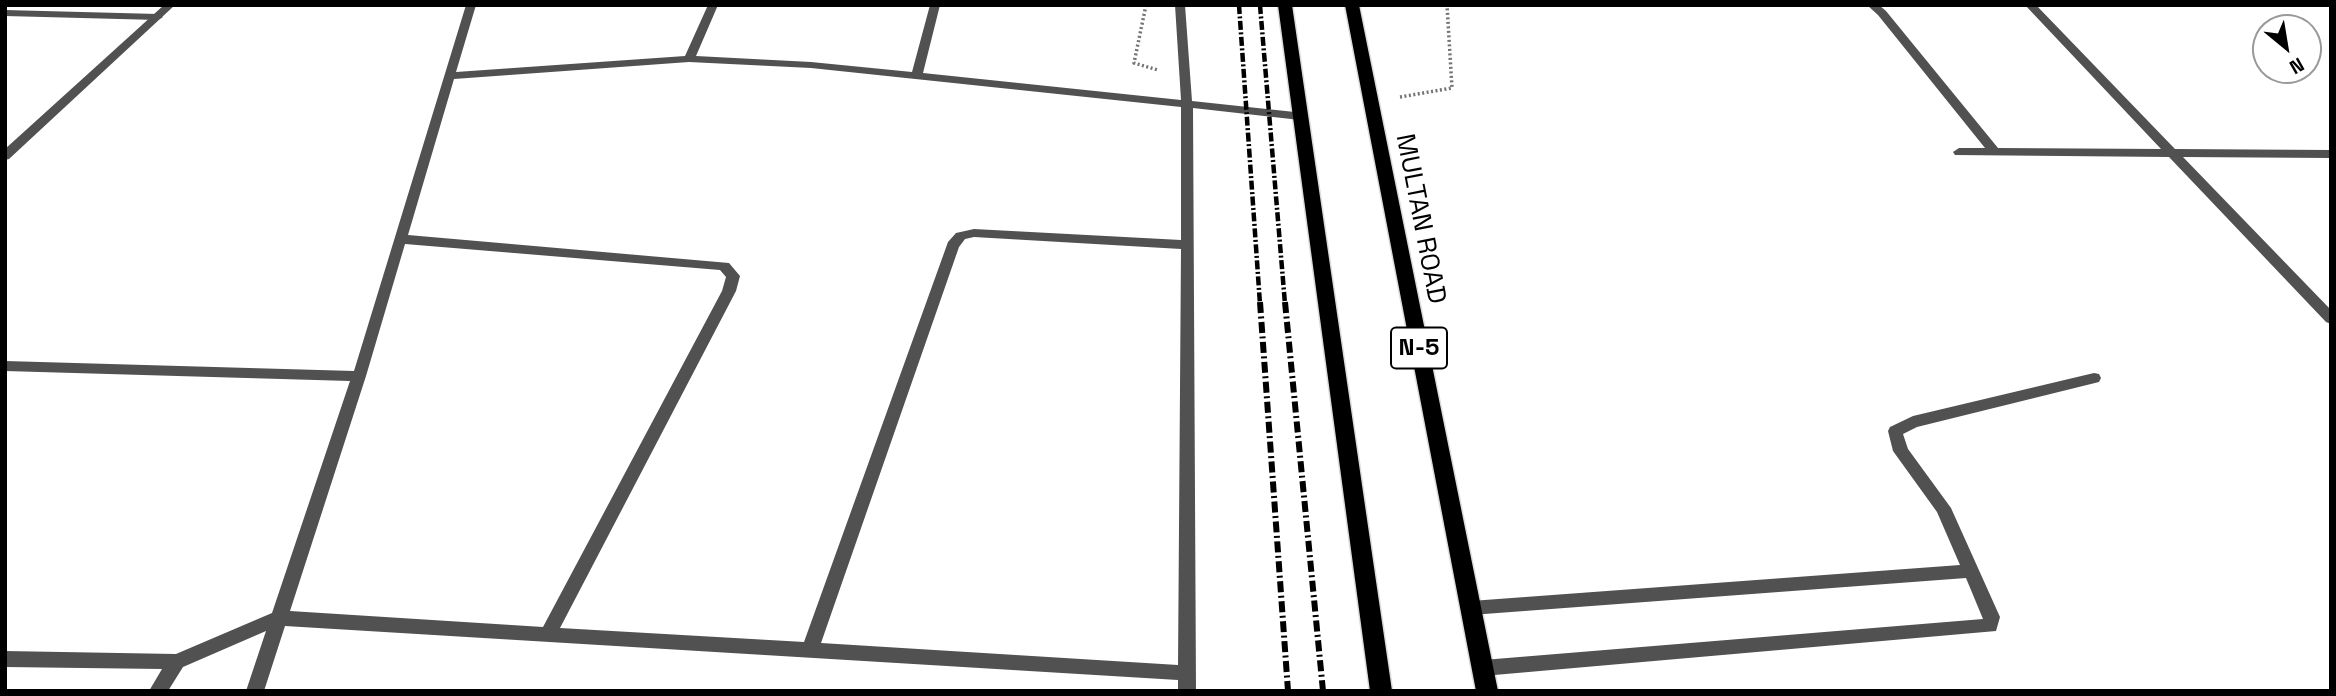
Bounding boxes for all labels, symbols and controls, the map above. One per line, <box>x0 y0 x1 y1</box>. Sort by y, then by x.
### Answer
north arrow <box>2252 14 2322 84</box>
text: N <box>2285 52 2309 80</box>
street label: MULTAN ROAD <box>1388 131 1452 307</box>
road number: N-5 <box>1391 328 1447 368</box>

